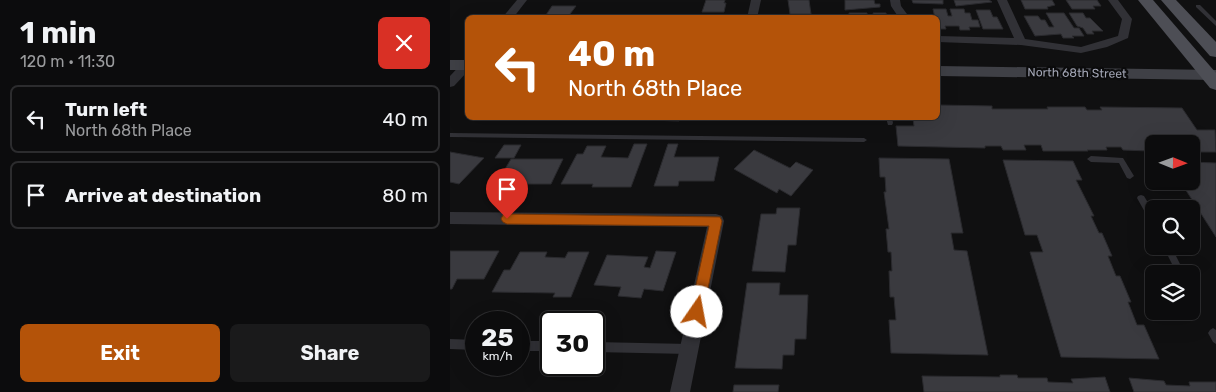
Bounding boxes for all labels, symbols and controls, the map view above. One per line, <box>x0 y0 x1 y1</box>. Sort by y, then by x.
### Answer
text: 1 min <box>20 15 97 51</box>
button: close <box>378 17 430 69</box>
text: 40 m <box>568 33 655 75</box>
icon: left <box>485 35 550 100</box>
text: 120 m · 11:30 <box>20 52 115 71</box>
street label: North 68th Street <box>1027 65 1127 81</box>
text: North 68th Place <box>568 75 742 102</box>
text: Turn left <box>65 98 147 121</box>
icon: left <box>22 105 50 133</box>
text: 40 m <box>383 108 428 131</box>
text: North 68th Place <box>65 121 192 140</box>
north arrow <box>1145 135 1200 190</box>
map controls <box>1145 135 1200 320</box>
pin <box>486 168 528 219</box>
icon: arrive <box>493 175 521 203</box>
icon: arrive <box>22 181 50 209</box>
text: Arrive at destination <box>65 184 261 207</box>
text: 80 m <box>382 184 428 207</box>
button: search <box>1145 200 1200 255</box>
button: layers <box>1145 265 1200 320</box>
position arrow <box>670 285 722 337</box>
speed limit sign: 30 <box>540 311 605 376</box>
text: 25 <box>481 323 514 352</box>
button: Exit <box>20 324 220 382</box>
button: Share <box>230 324 430 382</box>
text: km/h <box>483 349 512 363</box>

